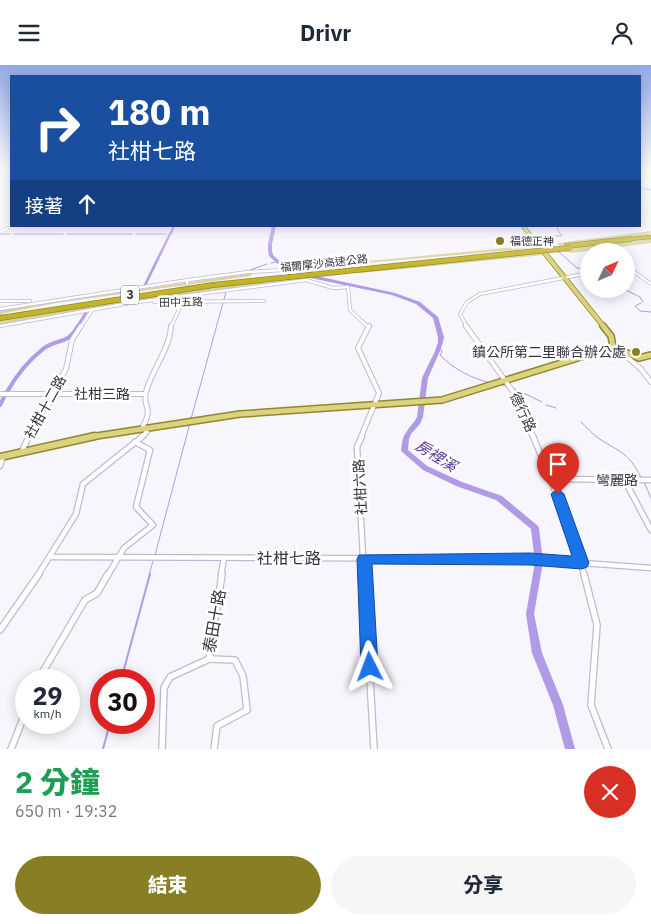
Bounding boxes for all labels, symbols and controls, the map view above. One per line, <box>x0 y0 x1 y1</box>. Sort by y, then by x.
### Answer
text: Drivr <box>300 18 351 47</box>
icon: menu <box>15 19 43 47</box>
icon: person <box>608 19 636 47</box>
text: 180 m <box>108 89 211 135</box>
icon: right <box>25 95 90 160</box>
text: 社柑七路 <box>108 136 196 165</box>
icon: ahead <box>73 190 101 218</box>
text: 接著 <box>25 194 63 218</box>
place label: 福德正神 <box>510 234 554 248</box>
marker: 福德正神 <box>494 235 506 247</box>
north arrow <box>580 243 635 297</box>
map controls <box>580 243 635 298</box>
street label: 福爾摩沙高速公路 <box>280 251 368 275</box>
road number: 3 <box>121 285 139 305</box>
street label: 田中五路 <box>159 295 203 309</box>
place label: 鎮公所第二里聯合辦公處 <box>472 343 626 361</box>
marker: 鎮公所第二里聯合辦公處 <box>630 346 642 358</box>
street label: 社柑十二路 <box>20 372 70 442</box>
street label: 社柑三路 <box>74 385 130 403</box>
street label: 德行路 <box>506 389 540 435</box>
water label: 房裡溪 <box>412 436 462 477</box>
pin <box>537 443 579 494</box>
icon: arrive <box>544 450 572 478</box>
street label: 社柑六路 <box>350 459 370 515</box>
street label: 彎麗路 <box>596 471 638 489</box>
street label: 社柑七路 <box>257 548 321 568</box>
street label: 泰田十路 <box>199 588 229 654</box>
position arrow <box>343 640 395 692</box>
speed limit sign: 30 <box>90 669 155 734</box>
text: 29 <box>32 679 63 712</box>
text: km/h <box>33 706 62 721</box>
text: 2 分鐘 <box>15 762 100 801</box>
button: close <box>584 766 636 818</box>
text: 650 m · 19:32 <box>15 801 117 821</box>
button: 結束 <box>15 856 321 914</box>
button: 分享 <box>331 856 636 914</box>

